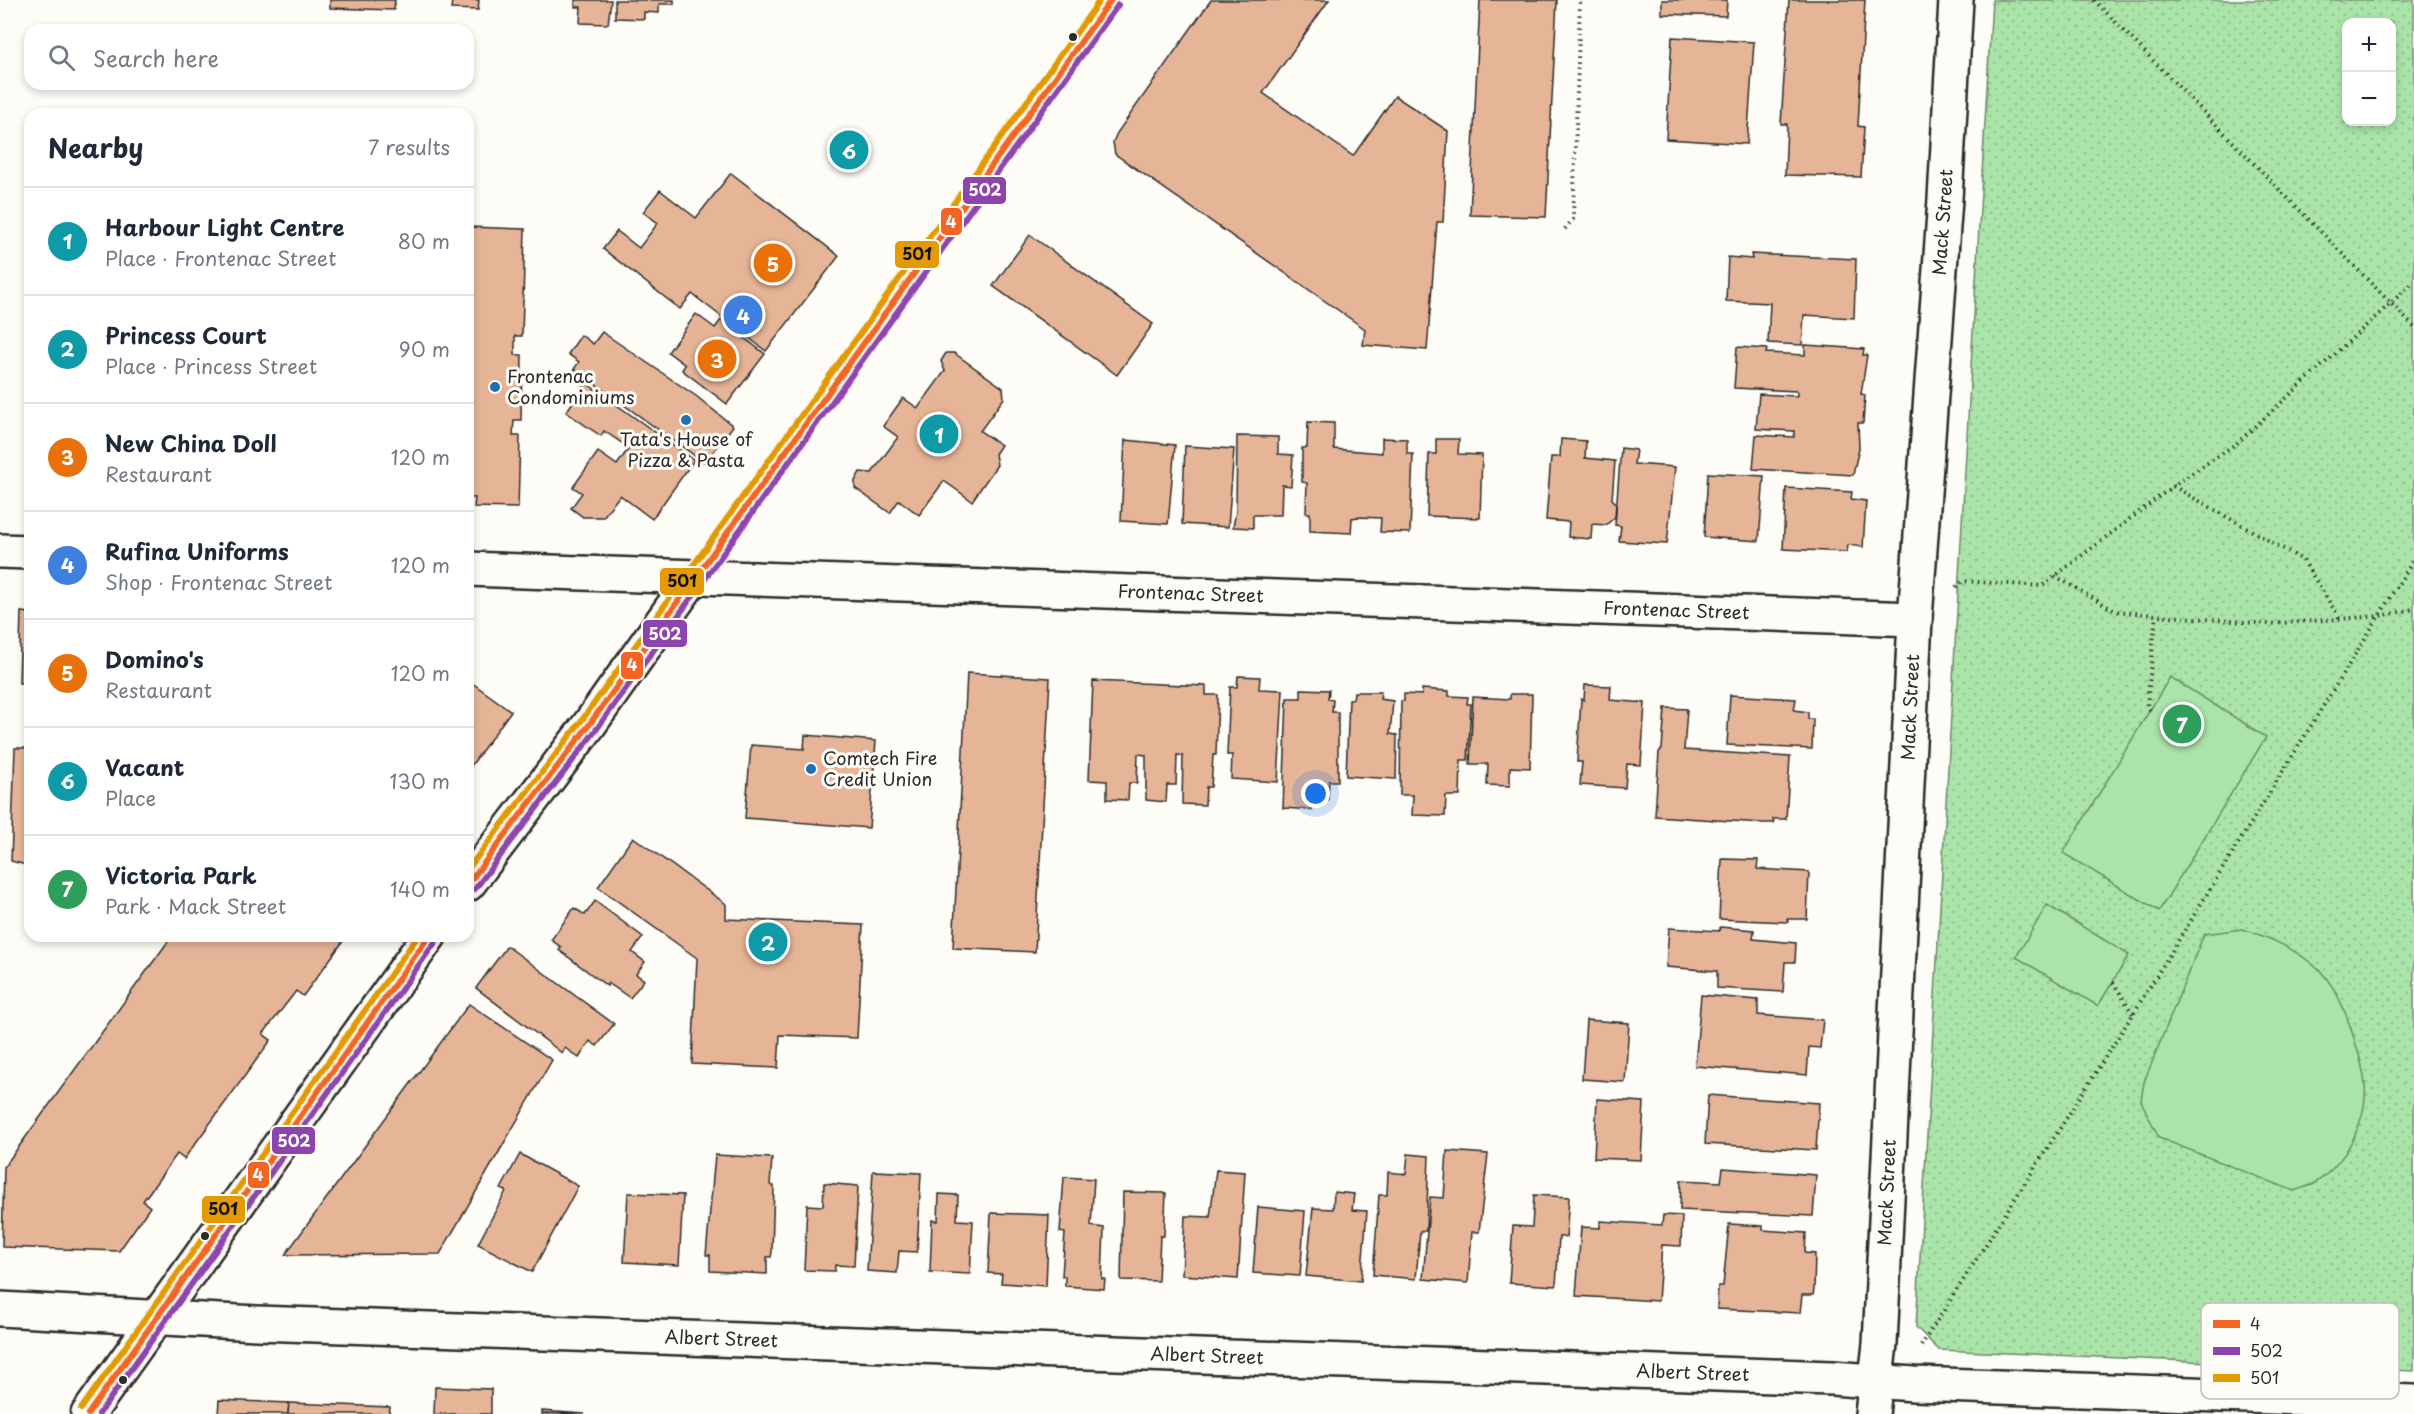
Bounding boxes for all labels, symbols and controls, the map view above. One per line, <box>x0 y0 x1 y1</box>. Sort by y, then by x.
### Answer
map controls <box>2342 18 2396 126</box>
button: + <box>2342 18 2396 72</box>
search box <box>24 24 474 90</box>
unlabelled marker <box>1067 31 1079 43</box>
icon: search <box>45 41 78 74</box>
text: Search here <box>93 41 219 74</box>
button: − <box>2342 72 2396 126</box>
text: Nearby <box>48 128 143 167</box>
pin: 6 <box>830 128 868 172</box>
text: 7 results <box>368 132 450 162</box>
street label: Mack Street <box>1925 168 1959 276</box>
line badge: 502 <box>962 176 1007 205</box>
text: 502 <box>969 177 1001 201</box>
line badge: 4 <box>940 207 963 236</box>
text: 4 <box>946 209 957 233</box>
text: Harbour Light Centre <box>105 210 344 243</box>
text: 1 <box>63 226 72 256</box>
text: 80 m <box>398 226 450 256</box>
pin: 5 <box>754 240 792 286</box>
line badge: 501 <box>894 240 940 269</box>
text: 501 <box>902 241 932 265</box>
text: Place · Frontenac Street <box>105 243 336 273</box>
pin: 4 <box>724 292 762 338</box>
text: Princess Court <box>105 318 267 351</box>
text: 2 <box>60 334 75 364</box>
text: 90 m <box>399 334 450 364</box>
pin: 3 <box>698 336 736 382</box>
text: Place · Princess Street <box>105 351 317 381</box>
place label: Frontenac Condominiums <box>507 362 635 410</box>
marker: Frontenac Condominiums <box>488 380 502 394</box>
pin: 1 <box>920 412 958 456</box>
marker: Tata's House of Pizza & Pasta <box>679 413 693 427</box>
place label: Tata's House of Pizza & Pasta <box>620 425 754 473</box>
text: New China Doll <box>105 426 277 459</box>
text: 3 <box>61 442 74 472</box>
text: 120 m <box>391 442 450 472</box>
text: Restaurant <box>105 459 212 489</box>
text: Rufina Uniforms <box>105 534 289 567</box>
text: 4 <box>61 550 74 580</box>
text: 120 m <box>391 550 450 580</box>
text: Shop · Frontenac Street <box>105 567 332 597</box>
line badge: 501 <box>659 567 705 596</box>
text: 501 <box>667 568 697 592</box>
street label: Frontenac Street <box>1117 576 1264 608</box>
street label: Frontenac Street <box>1603 593 1750 625</box>
line badge: 502 <box>642 619 688 648</box>
text: 502 <box>649 621 681 645</box>
text: Domino's <box>105 642 204 675</box>
line badge: 4 <box>620 651 644 680</box>
text: 4 <box>627 652 638 676</box>
street label: Mack Street <box>1893 653 1925 761</box>
text: 5 <box>61 658 74 688</box>
text: 120 m <box>391 658 450 688</box>
text: Restaurant <box>105 675 212 705</box>
pin: 7 <box>2162 702 2202 746</box>
place label: Comtech Fire Credit Union <box>823 744 937 792</box>
text: Vacant <box>105 750 184 783</box>
marker: Comtech Fire Credit Union <box>804 762 818 776</box>
text: 6 <box>60 766 75 796</box>
text: 130 m <box>390 766 450 796</box>
your location <box>1301 779 1330 808</box>
text: Place <box>105 783 156 813</box>
text: Victoria Park <box>105 858 257 891</box>
text: 7 <box>62 874 73 904</box>
text: 140 m <box>390 874 450 904</box>
text: Park · Mack Street <box>105 891 286 921</box>
pin: 2 <box>748 920 788 964</box>
line badge: 502 <box>271 1126 316 1155</box>
text: 502 <box>278 1128 310 1152</box>
street label: Mack Street <box>1870 1139 1902 1246</box>
line badge: 4 <box>247 1161 270 1189</box>
text: 4 <box>253 1162 264 1186</box>
line badge: 501 <box>201 1195 246 1224</box>
text: 501 <box>208 1196 238 1220</box>
unlabelled marker <box>199 1230 211 1242</box>
legend <box>2201 1303 2399 1399</box>
text: 4 <box>2250 1311 2261 1335</box>
street label: Albert Street <box>664 1322 778 1353</box>
text: 502 <box>2250 1338 2283 1362</box>
street label: Albert Street <box>1150 1339 1264 1370</box>
street label: Albert Street <box>1636 1356 1750 1387</box>
text: 501 <box>2250 1365 2279 1389</box>
unlabelled marker <box>117 1374 129 1386</box>

